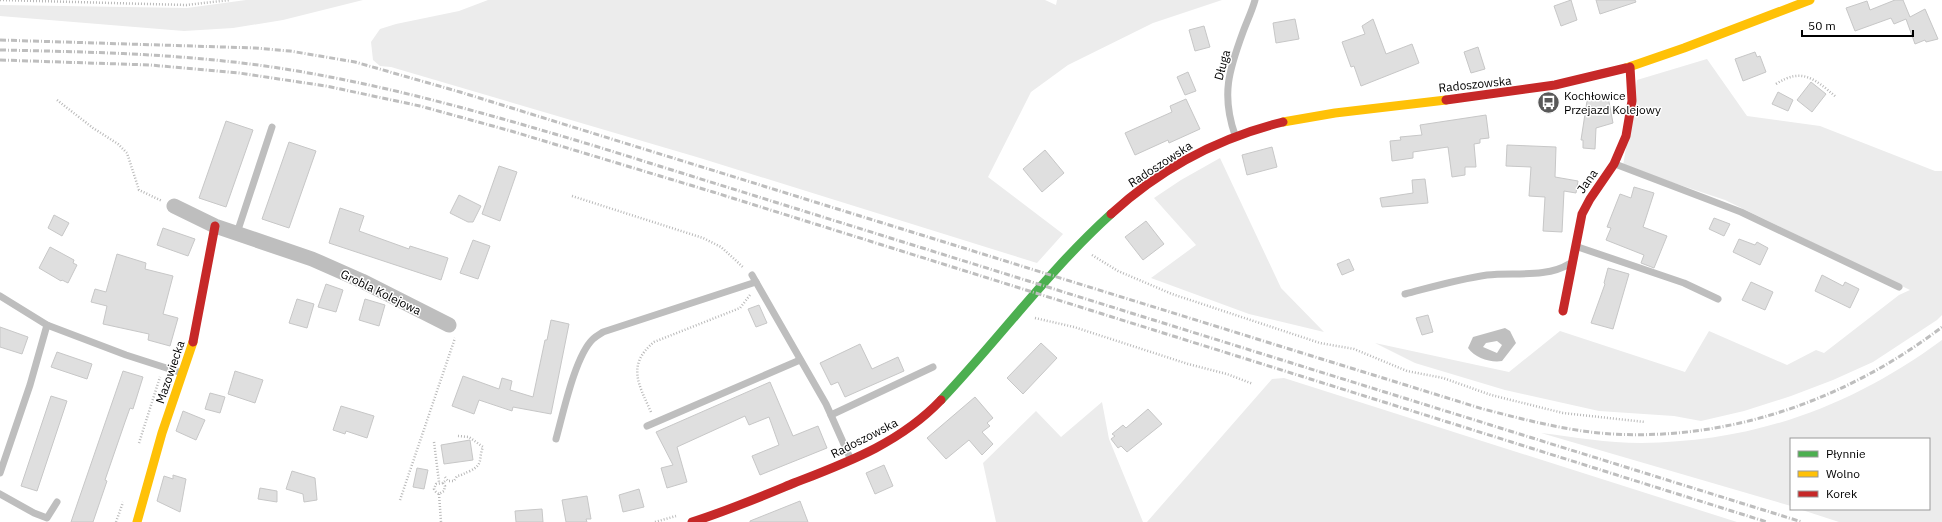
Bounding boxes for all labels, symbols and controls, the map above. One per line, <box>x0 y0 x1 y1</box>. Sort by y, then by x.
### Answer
scale bar <box>1802 12 1913 38</box>
text: 50 m <box>1808 18 1836 33</box>
street label: Długa <box>1211 48 1233 82</box>
street label: Radoszowska <box>1438 73 1513 95</box>
place label: Kochłowice Przejazd Kolejowy <box>1564 88 1661 117</box>
bus stop icon: Kochłowice Przejazd Kolejowy <box>1535 89 1561 115</box>
street label: Radoszowska <box>1125 137 1195 190</box>
street label: Jana <box>1573 166 1601 196</box>
street label: Grobla Kolejowa <box>338 266 424 318</box>
street label: Mazowiecka <box>152 338 188 406</box>
street label: Radoszowska <box>828 414 901 461</box>
legend <box>1790 438 1930 510</box>
text: Płynnie <box>1826 446 1866 461</box>
text: Wolno <box>1826 466 1860 481</box>
text: Korek <box>1826 486 1858 501</box>

